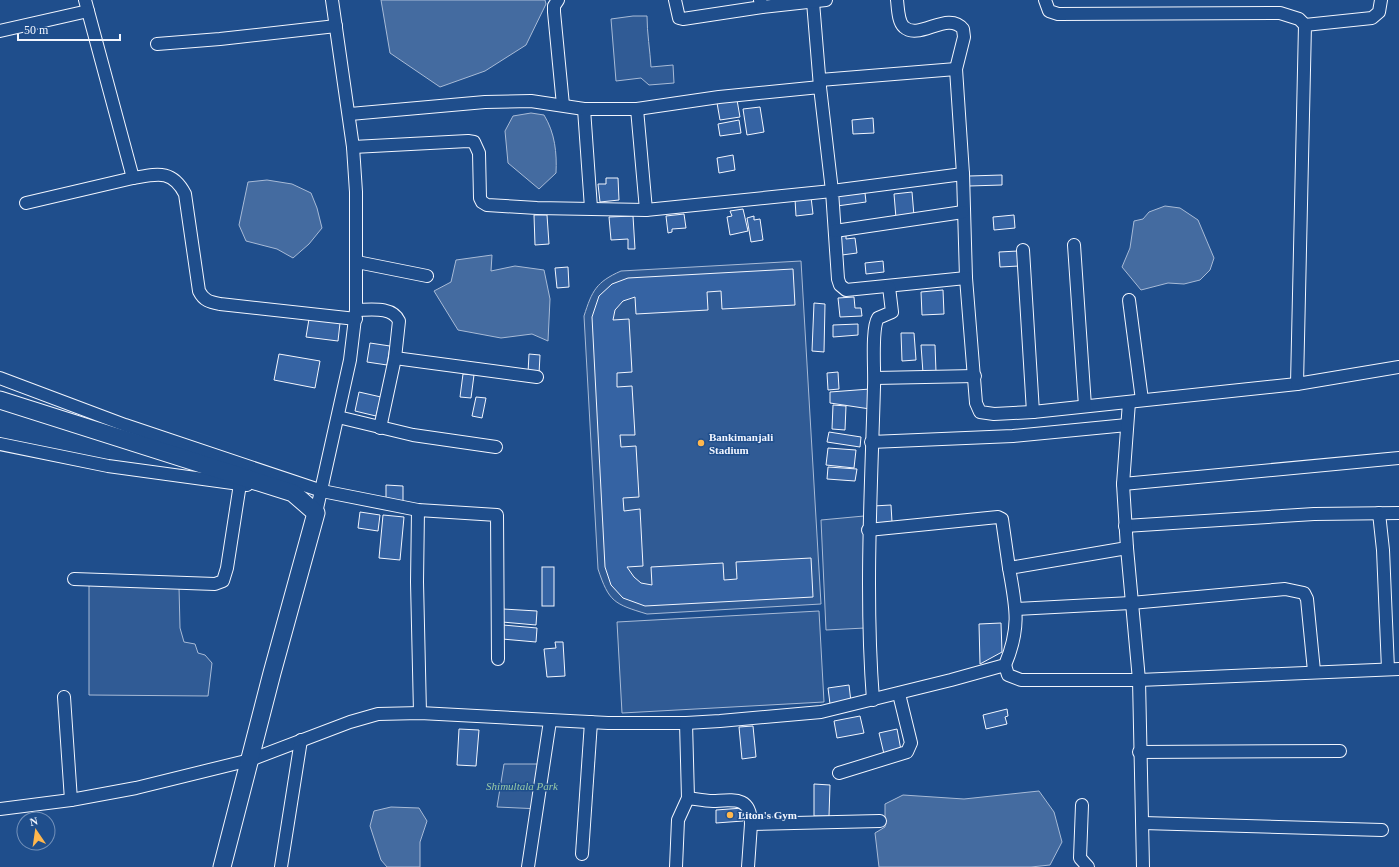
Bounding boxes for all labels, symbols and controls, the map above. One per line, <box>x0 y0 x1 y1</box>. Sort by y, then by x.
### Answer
scale bar <box>18 16 120 42</box>
text: 50 m <box>24 23 49 37</box>
place label: Bankimanjali Stadium <box>709 431 773 456</box>
marker: Bankimanjali Stadium <box>696 438 706 448</box>
park label: Shimultala Park <box>486 780 559 792</box>
place label: Liton's Gym <box>738 809 797 821</box>
marker: Liton's Gym <box>725 810 735 820</box>
north arrow <box>16 811 56 851</box>
text: N <box>29 815 39 828</box>

